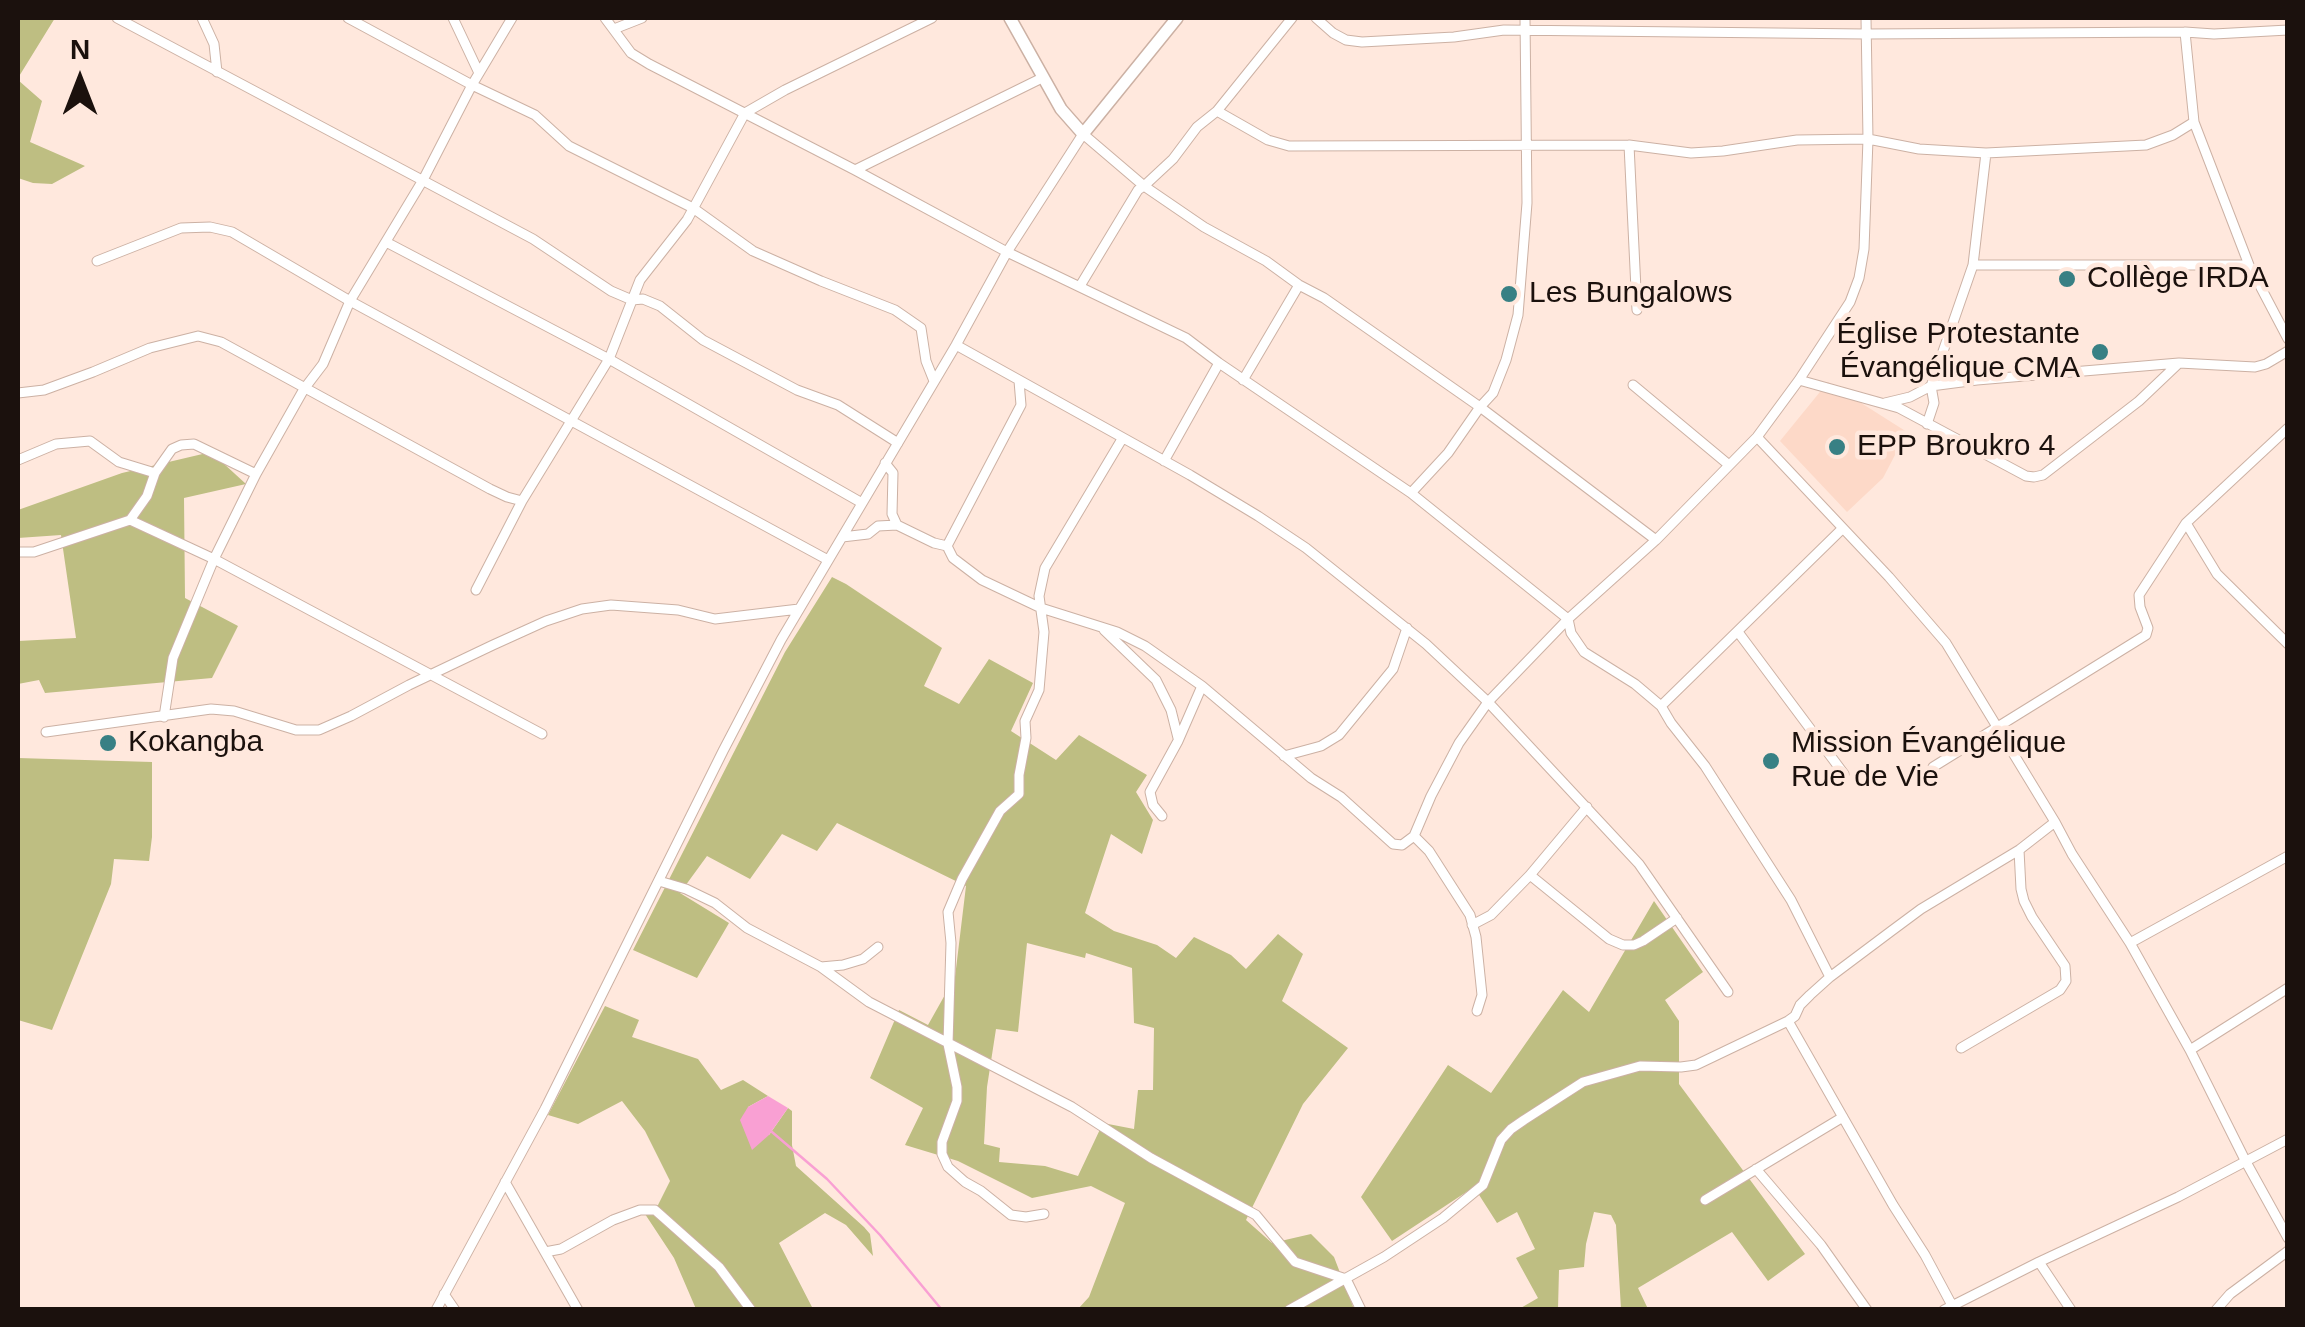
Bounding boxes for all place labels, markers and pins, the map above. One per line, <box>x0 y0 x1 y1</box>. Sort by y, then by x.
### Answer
place label: Collège IRDA <box>2087 261 2269 297</box>
marker: Collège IRDA <box>2056 268 2078 290</box>
place label: Les Bungalows <box>1529 276 1732 312</box>
marker: Les Bungalows <box>1498 283 1520 305</box>
place label: Église Protestante Évangélique CMA <box>1837 317 2080 388</box>
marker: Église Protestante Évangélique CMA <box>2089 341 2111 363</box>
place label: EPP Broukro 4 <box>1857 429 2055 465</box>
marker: EPP Broukro 4 <box>1826 436 1848 458</box>
place label: Kokangba <box>128 725 263 761</box>
place label: Mission Évangélique Rue de Vie <box>1791 726 2066 796</box>
marker: Kokangba <box>97 732 119 754</box>
marker: Mission Évangélique Rue de Vie <box>1760 750 1782 772</box>

